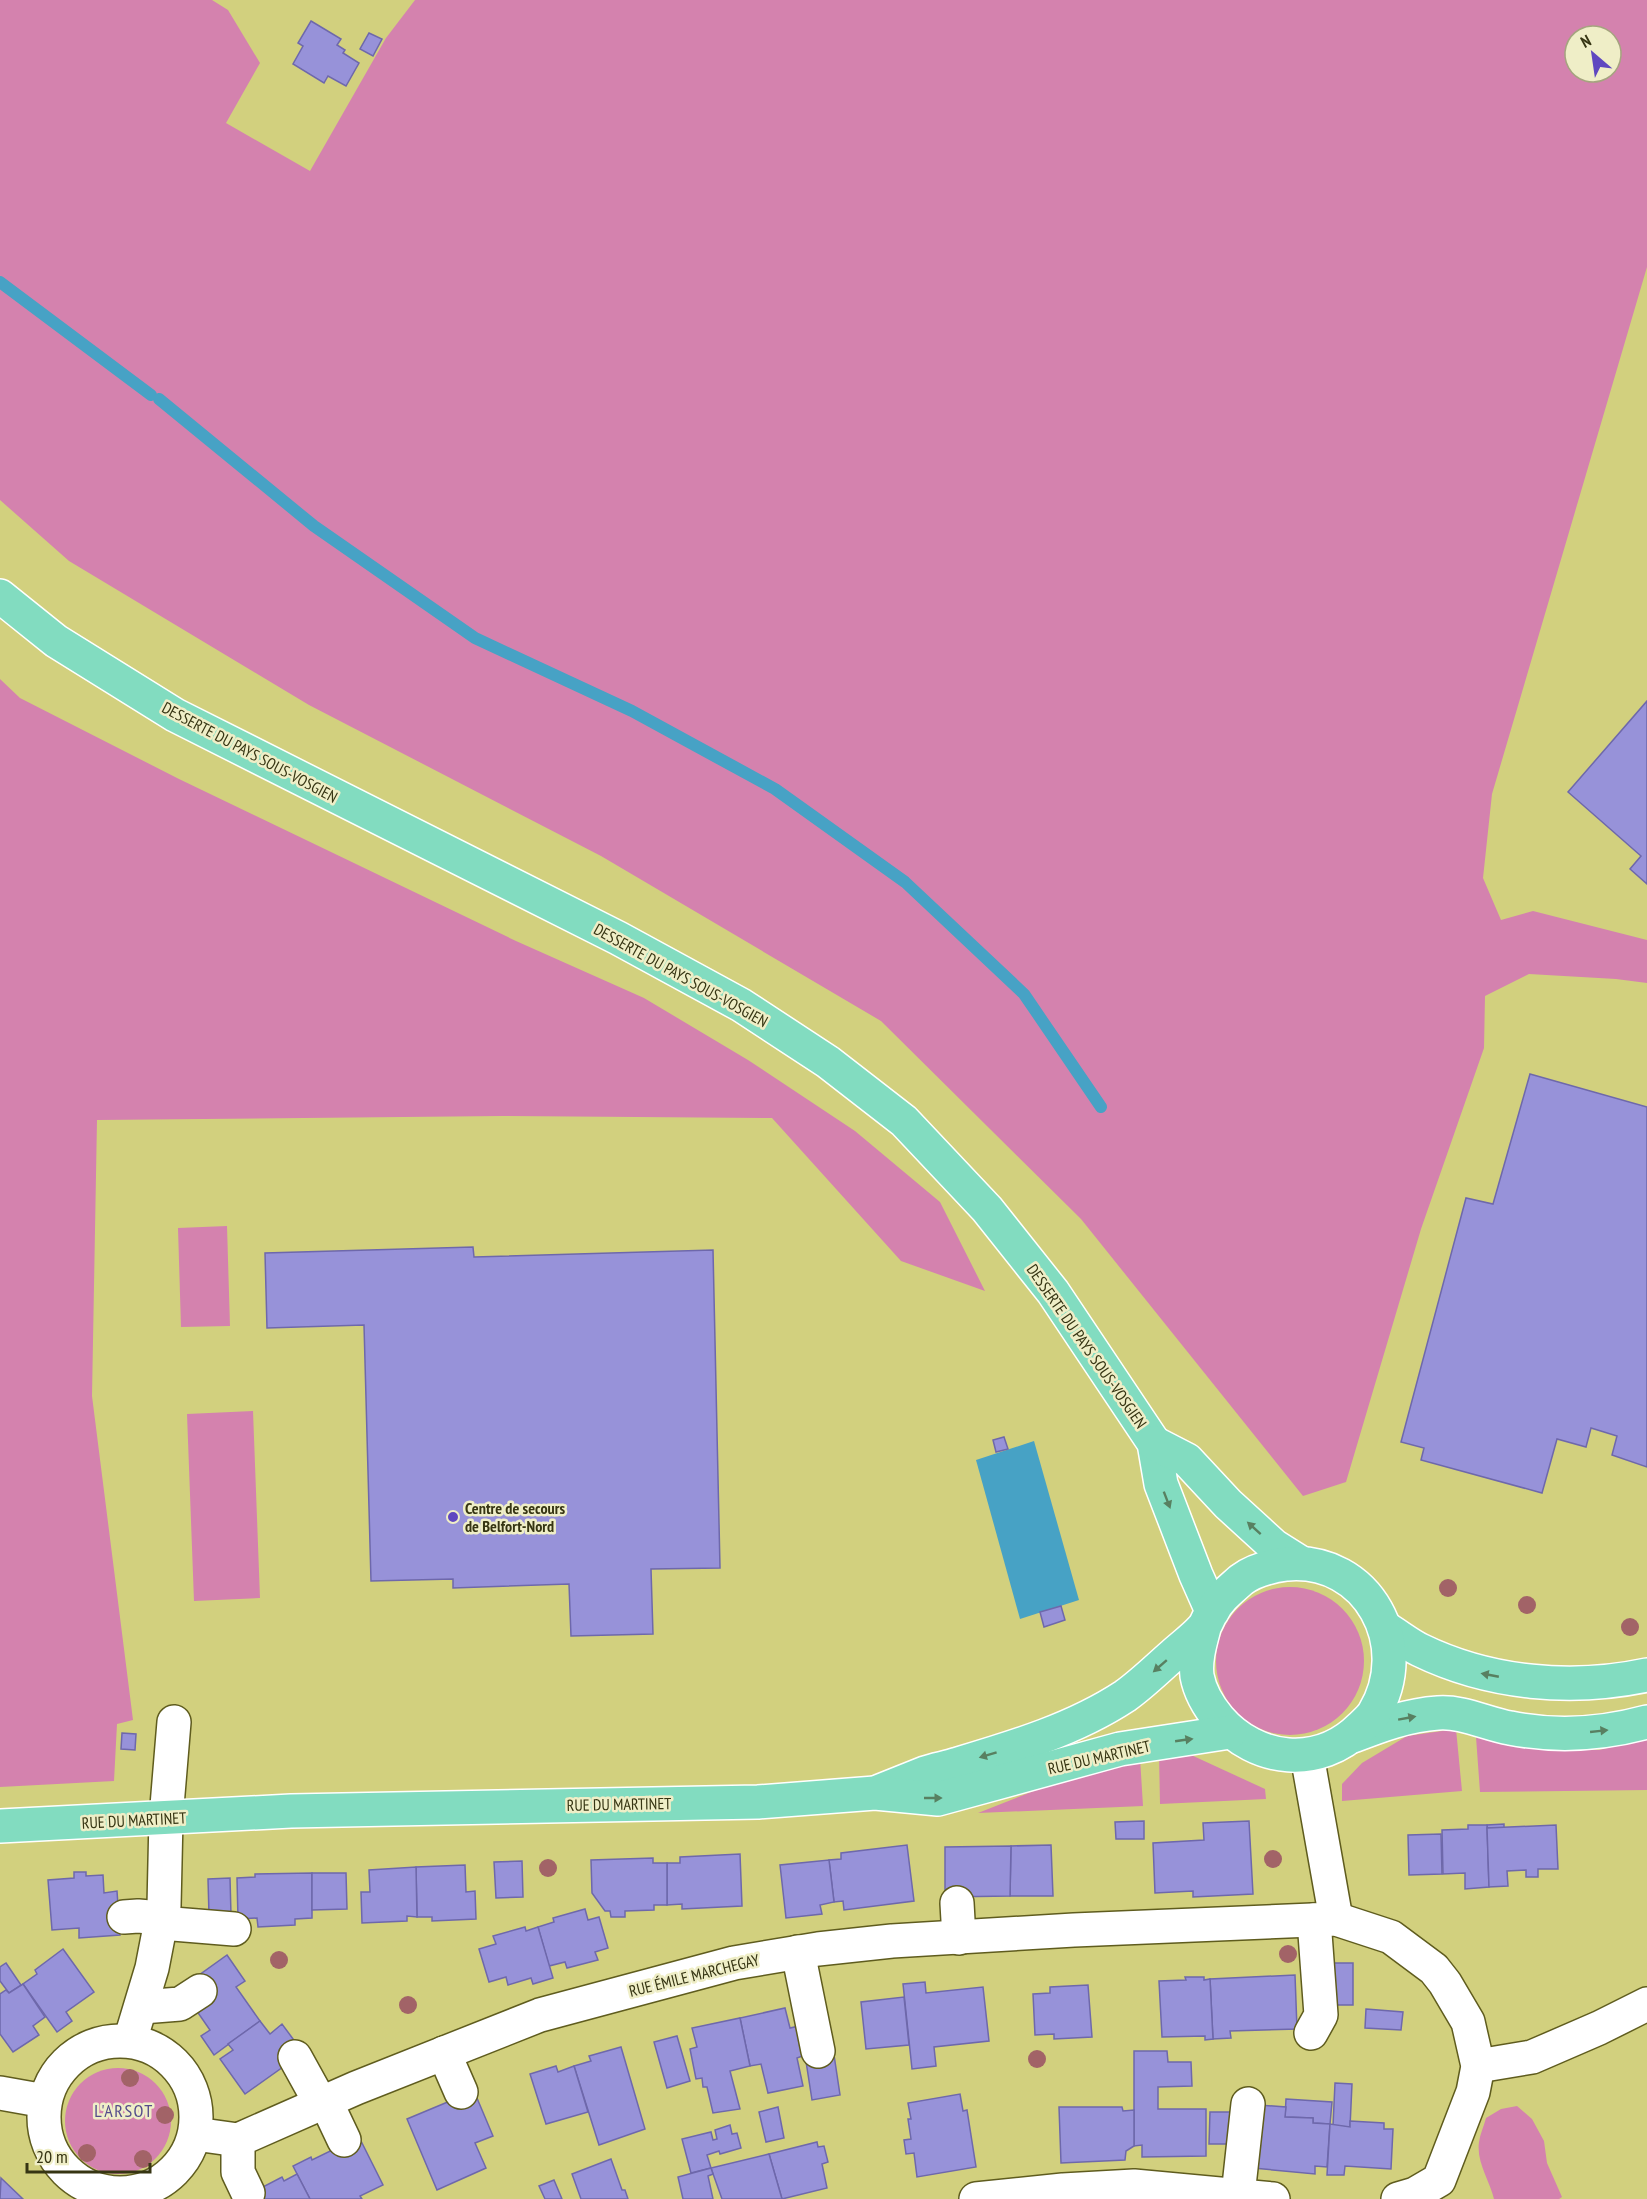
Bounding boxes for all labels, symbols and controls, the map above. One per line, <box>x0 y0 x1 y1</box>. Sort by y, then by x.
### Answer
north arrow <box>1563 24 1623 84</box>
text: N <box>1577 30 1594 52</box>
street label: DESSERTE DU PAYS SOUS-VOSGIEN <box>159 697 341 807</box>
street label: DESSERTE DU PAYS SOUS-VOSGIEN <box>590 919 772 1031</box>
street label: DESSERTE DU PAYS SOUS-VOSGIEN <box>1023 1260 1151 1432</box>
one-way arrow <box>1163 1491 1173 1509</box>
place label: Centre de secours de Belfort-Nord <box>465 1498 565 1536</box>
marker: Centre de secours de Belfort-Nord <box>446 1510 460 1524</box>
one-way arrow <box>1247 1522 1262 1535</box>
one-way arrow <box>1153 1659 1168 1672</box>
one-way arrow <box>1481 1670 1500 1679</box>
one-way arrow <box>1398 1713 1417 1722</box>
one-way arrow <box>1590 1726 1609 1736</box>
street label: RUE DU MARTINET <box>1046 1735 1152 1779</box>
one-way arrow <box>1175 1736 1194 1745</box>
one-way arrow <box>979 1751 997 1760</box>
street label: RUE DU MARTINET <box>567 1793 671 1815</box>
one-way arrow <box>924 1793 943 1802</box>
street label: RUE DU MARTINET <box>81 1807 187 1833</box>
street label: RUE ÉMILE MARCHEGAY <box>627 1949 762 2001</box>
district label: L'ARSOT <box>94 2099 154 2122</box>
scale bar <box>27 2136 150 2174</box>
text: 20 m <box>36 2145 68 2168</box>

